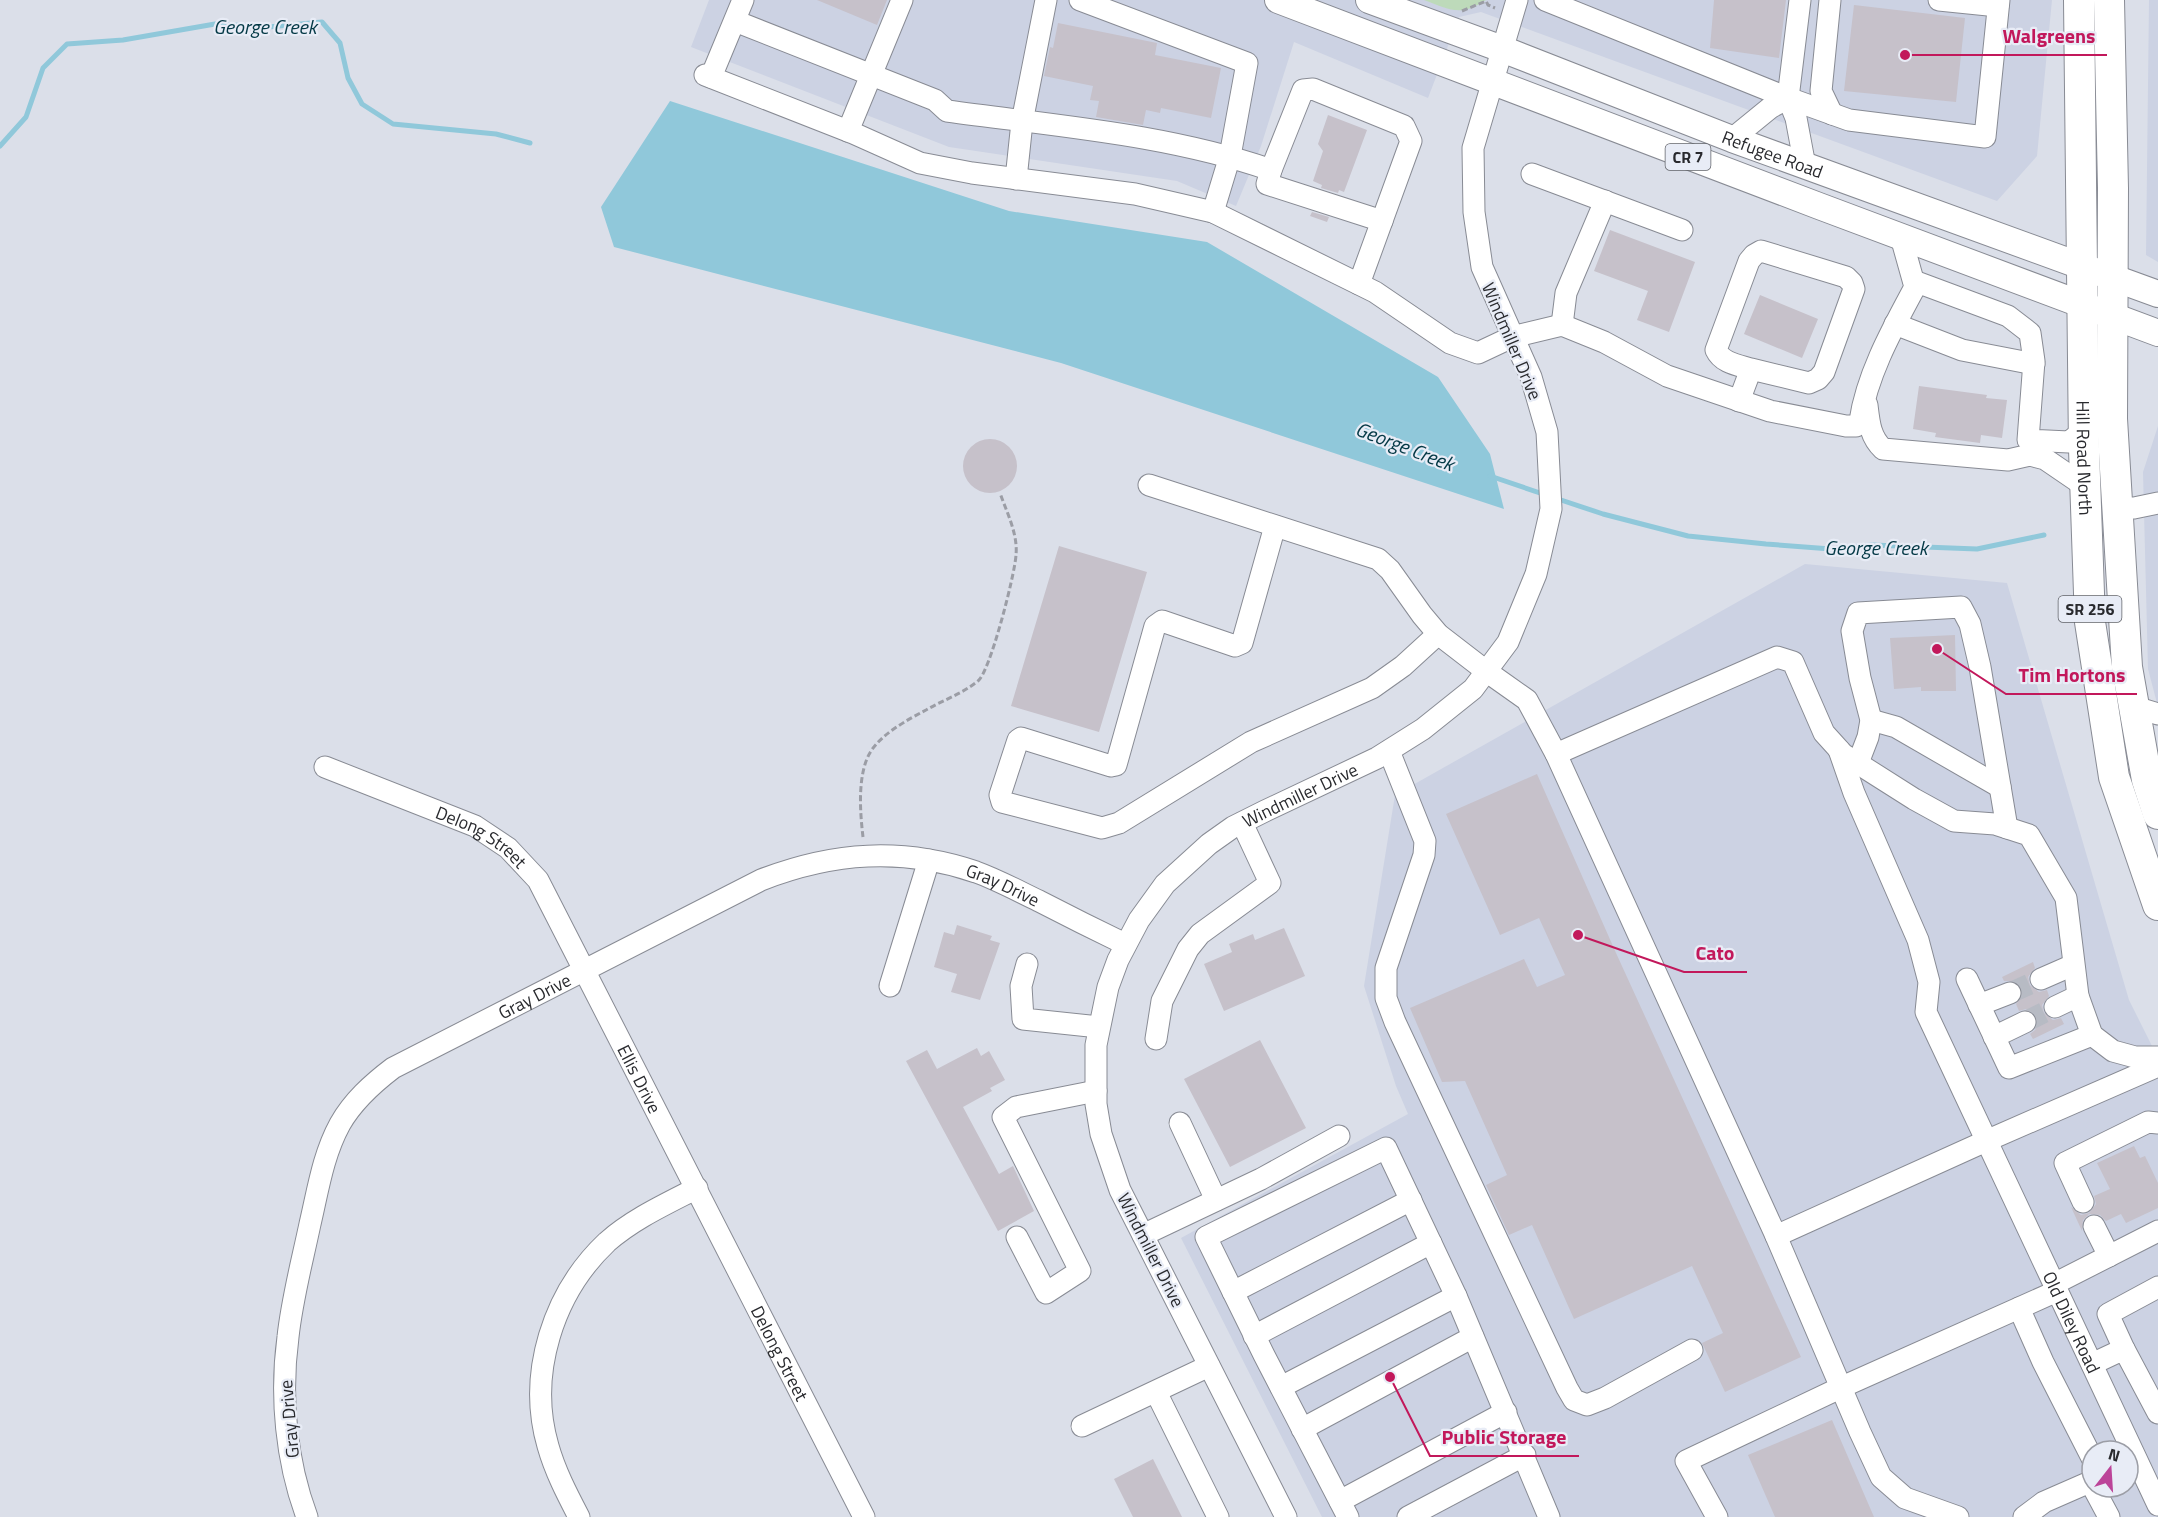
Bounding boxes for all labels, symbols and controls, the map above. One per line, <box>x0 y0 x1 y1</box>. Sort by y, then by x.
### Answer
water label: George Creek <box>213 11 319 42</box>
callout: Walgreens <box>1990 17 2107 55</box>
text: Walgreens <box>2003 20 2095 51</box>
street label: Refugee Road <box>1718 123 1827 185</box>
road number: CR 7 <box>1666 144 1710 170</box>
street label: Windmiller Drive <box>1475 278 1549 404</box>
street label: Hill Road North <box>2070 400 2100 516</box>
water label: George Creek <box>1351 413 1461 480</box>
water label: George Creek <box>1824 532 1930 563</box>
road number: SR 256 <box>2058 596 2122 622</box>
callout: Tim Hortons <box>2006 656 2137 694</box>
text: Tim Hortons <box>2019 659 2125 690</box>
street label: Windmiller Drive <box>1237 756 1362 834</box>
street label: Delong Street <box>432 798 534 875</box>
street label: Gray Drive <box>963 856 1044 913</box>
callout: Cato <box>1684 934 1747 972</box>
text: Cato <box>1696 937 1735 968</box>
street label: Gray Drive <box>493 966 575 1026</box>
street label: Ellis Drive <box>611 1040 669 1118</box>
street label: Windmiller Drive <box>1111 1188 1191 1312</box>
street label: Old Diley Road <box>2036 1266 2107 1377</box>
street label: Delong Street <box>744 1301 816 1406</box>
street label: Gray Drive <box>272 1379 306 1459</box>
callout: Public Storage <box>1430 1418 1579 1456</box>
text: Public Storage <box>1442 1421 1566 1452</box>
north arrow <box>2080 1439 2140 1499</box>
text: N <box>2106 1442 2123 1468</box>

